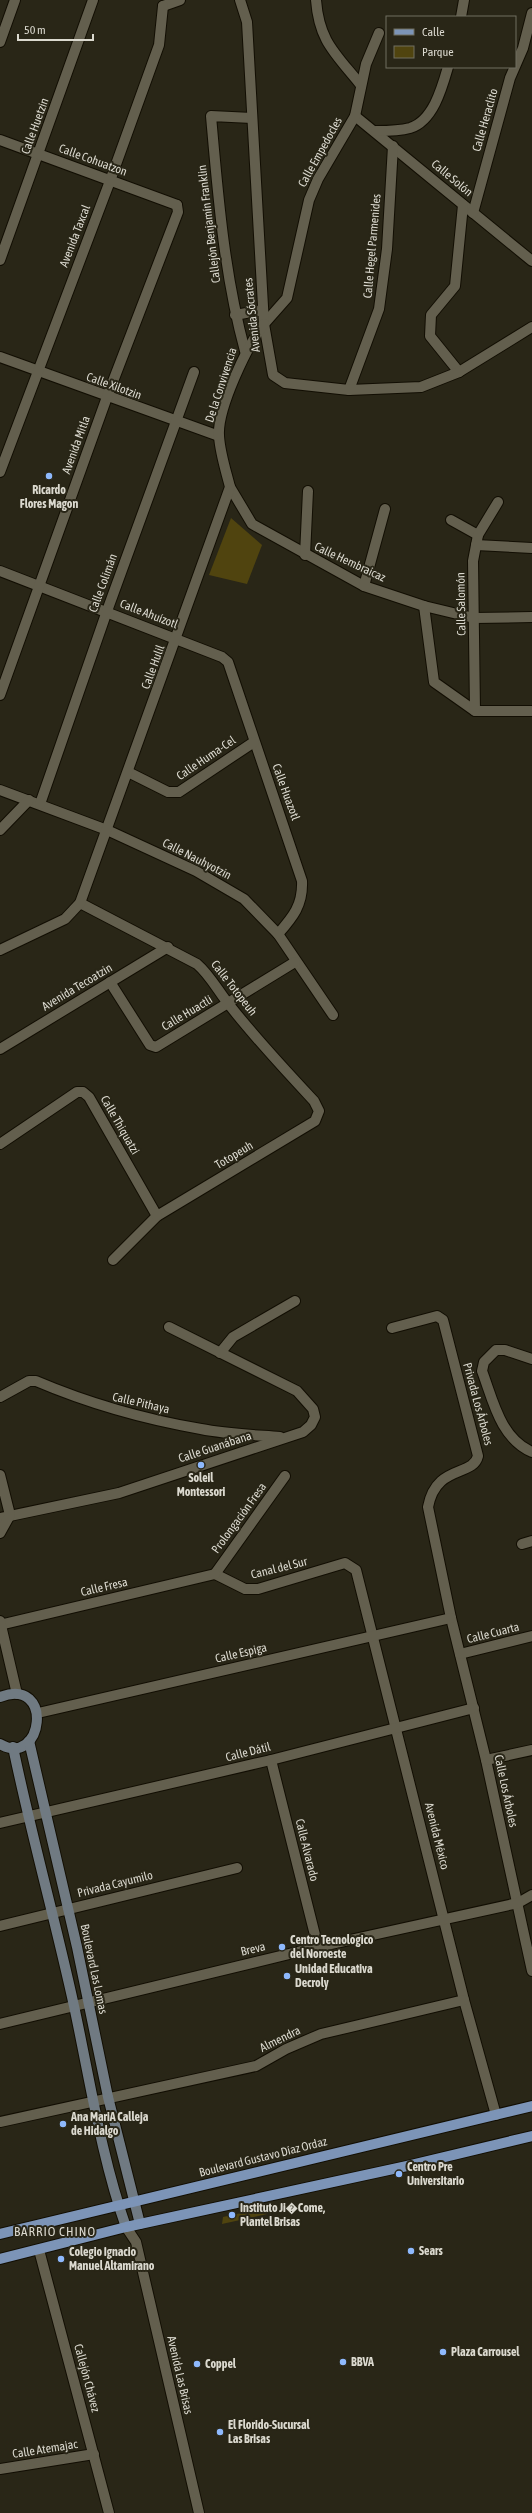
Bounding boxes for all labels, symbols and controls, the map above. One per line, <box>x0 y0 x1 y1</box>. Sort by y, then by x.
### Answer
scale bar <box>18 16 93 42</box>
legend <box>386 16 516 68</box>
text: 50 m <box>24 23 46 37</box>
text: Calle <box>422 25 445 39</box>
text: Parque <box>422 45 454 59</box>
street label: Calle Heraclito <box>469 86 501 153</box>
street label: Calle Huetzin <box>18 96 52 156</box>
street label: Calle Empedocles <box>295 115 345 189</box>
street label: Calle Cohuatzon <box>57 141 129 179</box>
street label: Calle Solón <box>429 157 475 199</box>
street label: Callejón Benjamín Franklin <box>195 164 223 284</box>
street label: Calle Hegel Parmenides <box>360 193 384 299</box>
street label: Avenida Taxcal <box>57 202 94 269</box>
street label: Avenida Sócrates <box>241 277 263 353</box>
street label: De la Convivencia <box>202 346 240 424</box>
street label: Calle Xilotzin <box>85 370 143 402</box>
street label: Avenida Mitla <box>59 414 93 476</box>
marker: Ricardo Flores Magon <box>44 471 54 481</box>
place label: Ricardo Flores Magon <box>20 483 78 511</box>
street label: Calle Hembraicaz <box>312 539 388 585</box>
street label: Calle Colimán <box>86 552 120 614</box>
street label: Calle Salomón <box>453 572 469 636</box>
street label: Calle Ahuízotl <box>118 597 181 632</box>
street label: Calle Hulil <box>139 642 168 691</box>
street label: Calle Huma-Cel <box>174 733 239 783</box>
street label: Calle Huazotl <box>269 762 303 823</box>
street label: Calle Nauhyotzin <box>160 836 234 882</box>
street label: Calle Totopeuh <box>208 958 260 1018</box>
street label: Avenida Tecoatzin <box>39 960 115 1014</box>
street label: Calle Huactli <box>159 992 215 1034</box>
street label: Calle Thiquatzi <box>98 1093 142 1157</box>
street label: Totopeuh <box>212 1138 256 1172</box>
street label: Privada Los Árboles <box>460 1361 496 1447</box>
street label: Calle Pithaya <box>111 1390 171 1416</box>
street label: Calle Guanábana <box>177 1429 253 1465</box>
marker: Soleil Montessori <box>196 1460 206 1470</box>
place label: Soleil Montessori <box>177 1471 226 1499</box>
street label: Prolongación Fresa <box>209 1480 269 1556</box>
street label: Canal del Sur <box>249 1554 309 1582</box>
street label: Calle Fresa <box>79 1575 129 1599</box>
street label: Calle Cuarta <box>465 1620 521 1646</box>
street label: Calle Espiga <box>214 1640 268 1666</box>
street label: Calle Dátil <box>224 1739 273 1764</box>
street label: Calle Los Árboles <box>491 1753 521 1829</box>
street label: Avenida México <box>422 1801 452 1871</box>
street label: Calle Alvarado <box>292 1817 322 1883</box>
street label: Privada Cayumilo <box>76 1868 155 1900</box>
street label: Boulevard Las Lomas <box>78 1923 110 2015</box>
place label: Centro Tecnologico del Noroeste <box>290 1933 374 1961</box>
street label: Breva <box>239 1939 267 1959</box>
marker: Centro Tecnologico del Noroeste <box>277 1942 287 1952</box>
place label: Unidad Educativa Decroly <box>295 1962 373 1990</box>
marker: Unidad Educativa Decroly <box>282 1971 292 1981</box>
street label: Almendra <box>257 2023 303 2055</box>
place label: Ana MariA Calleja de Hidalgo <box>70 2110 149 2138</box>
marker: Ana MariA Calleja de Hidalgo <box>58 2119 68 2129</box>
street label: Boulevard Gustavo Díaz Ordaz <box>198 2134 329 2180</box>
place label: Centro Pre Universitario <box>407 2160 465 2188</box>
marker: Centro Pre Universitario <box>394 2169 404 2179</box>
place label: Instituto Ji�Come, Plantel Brisas <box>240 2201 325 2229</box>
marker: Instituto Ji�Come, Plantel Brisas <box>227 2210 237 2220</box>
district label: BARRIO CHINO <box>14 2224 96 2239</box>
place label: Sears <box>419 2244 444 2258</box>
place label: Colegio Ignacio Manuel Altamirano <box>69 2245 155 2273</box>
marker: Sears <box>406 2246 416 2256</box>
marker: Colegio Ignacio Manuel Altamirano <box>56 2254 66 2264</box>
street label: Avenida Las Brisas <box>164 2335 196 2415</box>
street label: Callejón Chávez <box>71 2342 103 2414</box>
place label: Plaza Carrousel <box>451 2345 520 2359</box>
marker: Plaza Carrousel <box>438 2347 448 2357</box>
place label: BBVA <box>351 2355 374 2369</box>
place label: Coppel <box>205 2357 237 2371</box>
marker: BBVA <box>338 2357 348 2367</box>
marker: Coppel <box>192 2359 202 2369</box>
place label: El Florido-Sucursal Las Brisas <box>228 2418 311 2446</box>
marker: El Florido-Sucursal Las Brisas <box>215 2427 225 2437</box>
street label: Calle Atemajac <box>11 2437 79 2461</box>

